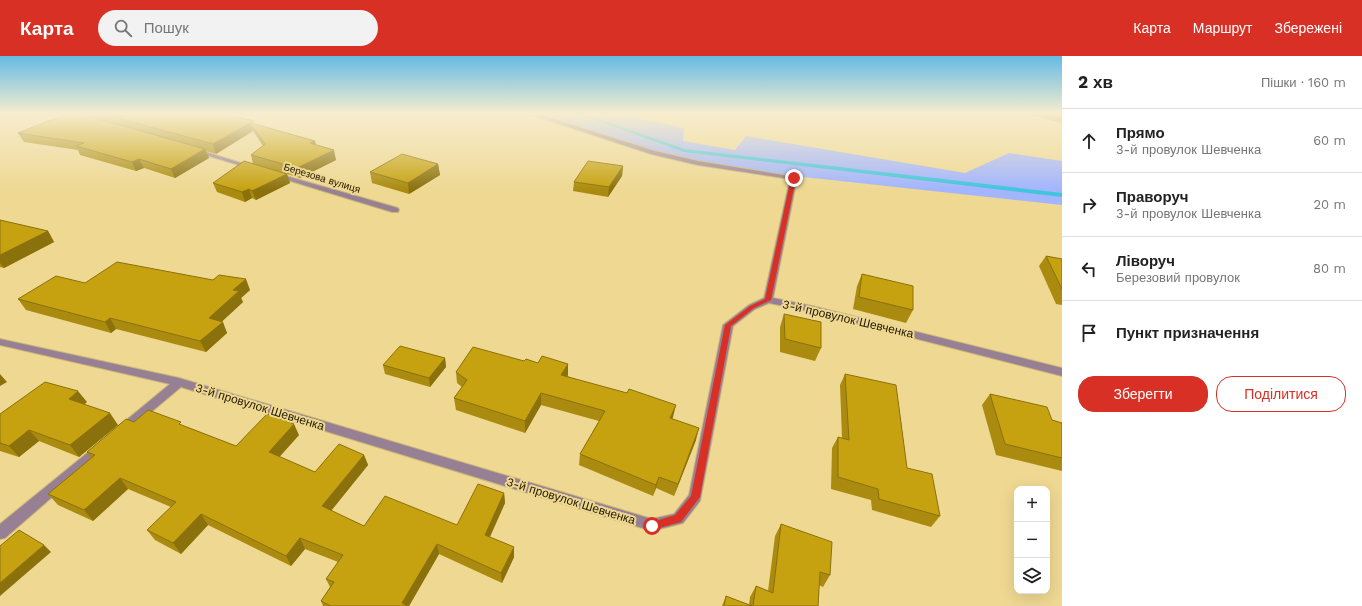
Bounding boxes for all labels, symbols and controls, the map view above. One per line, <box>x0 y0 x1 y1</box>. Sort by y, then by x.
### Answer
search box <box>98 10 378 46</box>
text: Карта <box>20 17 74 40</box>
icon: search <box>112 17 134 39</box>
text: Пошук <box>144 19 189 37</box>
text: Карта <box>1133 20 1171 36</box>
text: Маршрут <box>1193 20 1252 36</box>
text: Збережені <box>1274 20 1342 36</box>
text: 2 хв <box>1078 72 1113 92</box>
text: Пішки · 160 m <box>1261 75 1346 90</box>
text: Прямо <box>1116 124 1165 142</box>
icon: ahead <box>1078 130 1100 152</box>
text: 60 m <box>1313 133 1346 148</box>
text: 3-й провулок Шевченка <box>1116 142 1261 157</box>
street label: Березова вулиця <box>282 161 362 195</box>
route end <box>785 169 803 187</box>
text: Праворуч <box>1116 188 1189 206</box>
icon: right <box>1078 194 1100 216</box>
text: 20 m <box>1314 197 1346 212</box>
text: 3-й провулок Шевченка <box>1116 206 1261 221</box>
text: Ліворуч <box>1116 252 1175 270</box>
icon: left <box>1078 258 1100 280</box>
text: 80 m <box>1313 261 1346 276</box>
text: Березовий провулок <box>1116 270 1240 285</box>
street label: 3-й провулок Шевченка <box>781 297 915 341</box>
icon: arrive <box>1078 322 1100 344</box>
text: Пункт призначення <box>1116 324 1259 342</box>
button: Зберегти <box>1078 376 1208 412</box>
button: Поділитися <box>1216 376 1346 412</box>
street label: 3-й провулок Шевченка <box>194 381 326 433</box>
street label: 3-й провулок Шевченка <box>505 475 637 527</box>
map controls <box>1014 486 1050 594</box>
button: + <box>1014 486 1050 522</box>
route start <box>643 517 661 535</box>
button: − <box>1014 522 1050 558</box>
button: layers <box>1014 558 1050 594</box>

